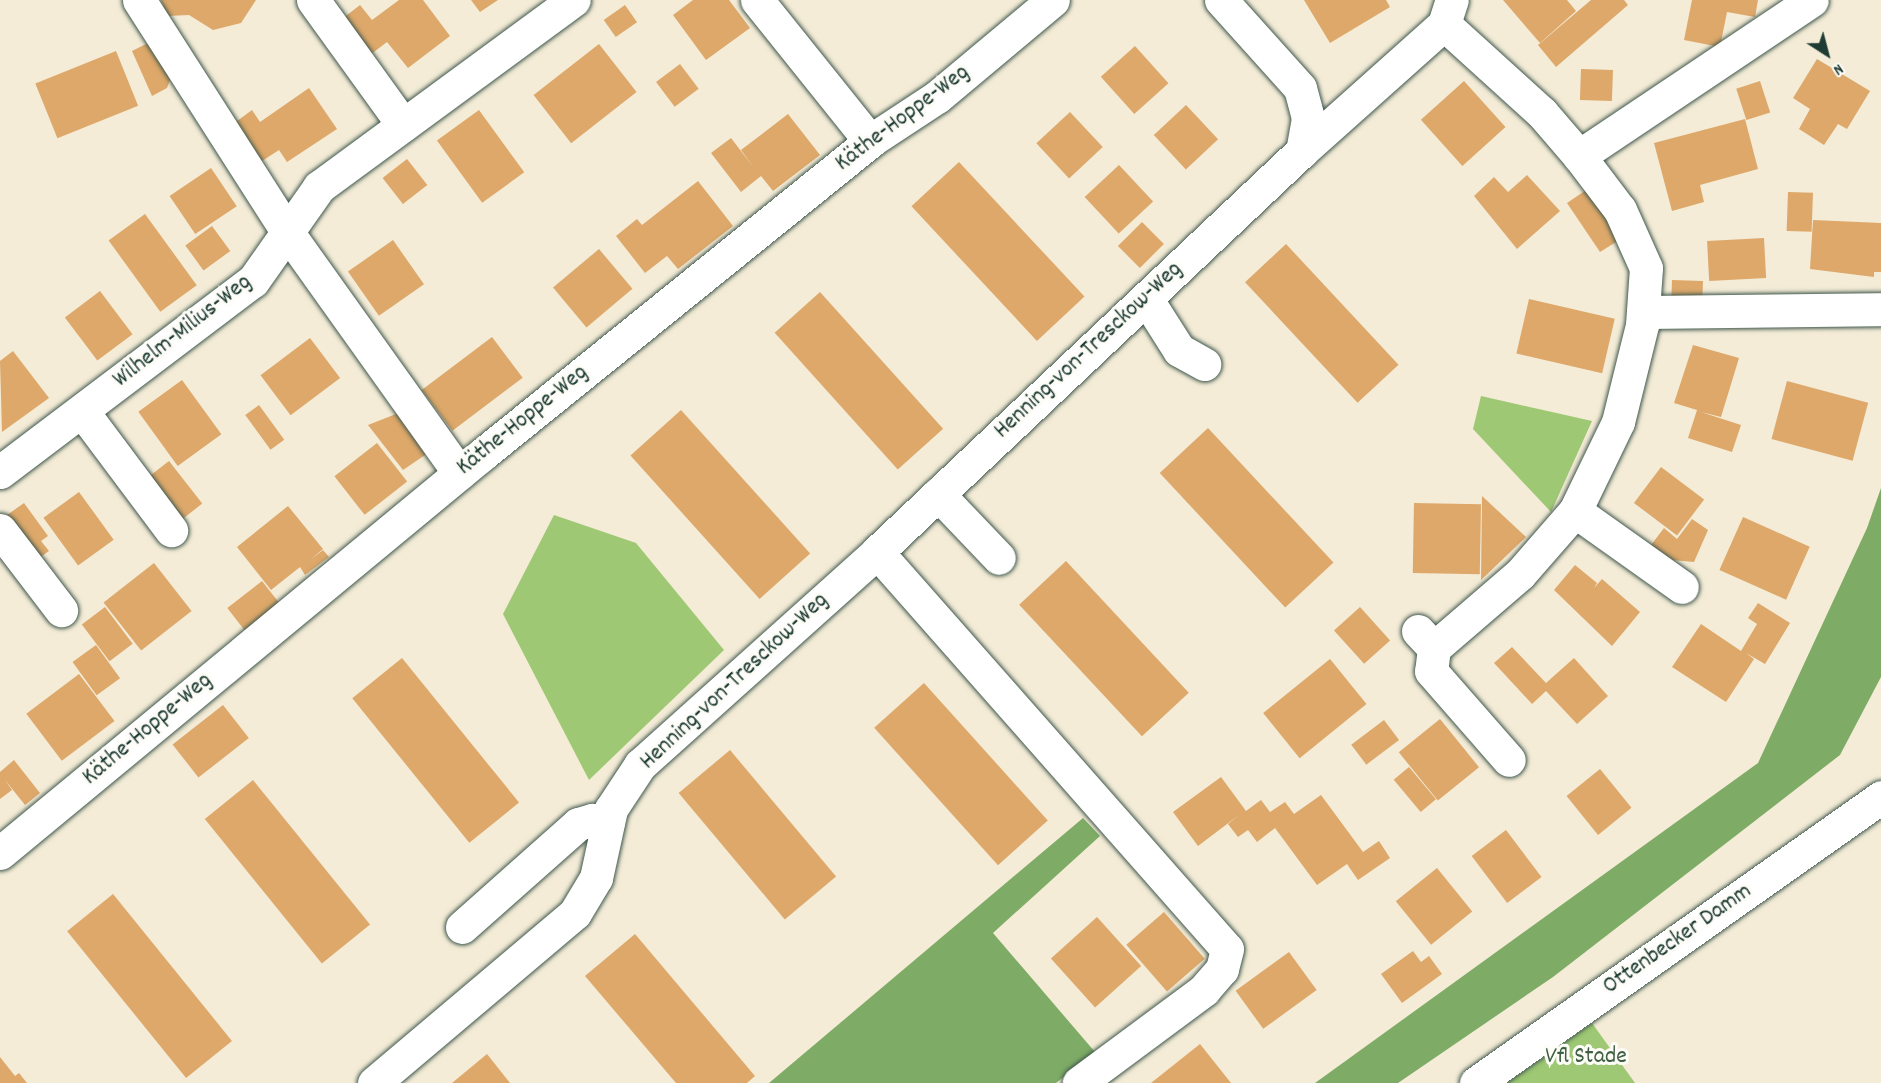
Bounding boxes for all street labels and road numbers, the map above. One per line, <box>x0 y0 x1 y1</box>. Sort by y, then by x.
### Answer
street label: Käthe-Hoppe-Weg <box>830 59 976 179</box>
street label: Henning-von-Tresckow-Weg <box>989 256 1189 446</box>
street label: Wilhelm-Milius-Weg <box>108 269 258 395</box>
street label: Käthe-Hoppe-Weg <box>452 359 594 483</box>
street label: Henning-von-Tresckow-Weg <box>635 587 835 777</box>
street label: Käthe-Hoppe-Weg <box>77 667 219 793</box>
street label: Ottenbecker Damm <box>1598 878 1758 1002</box>

